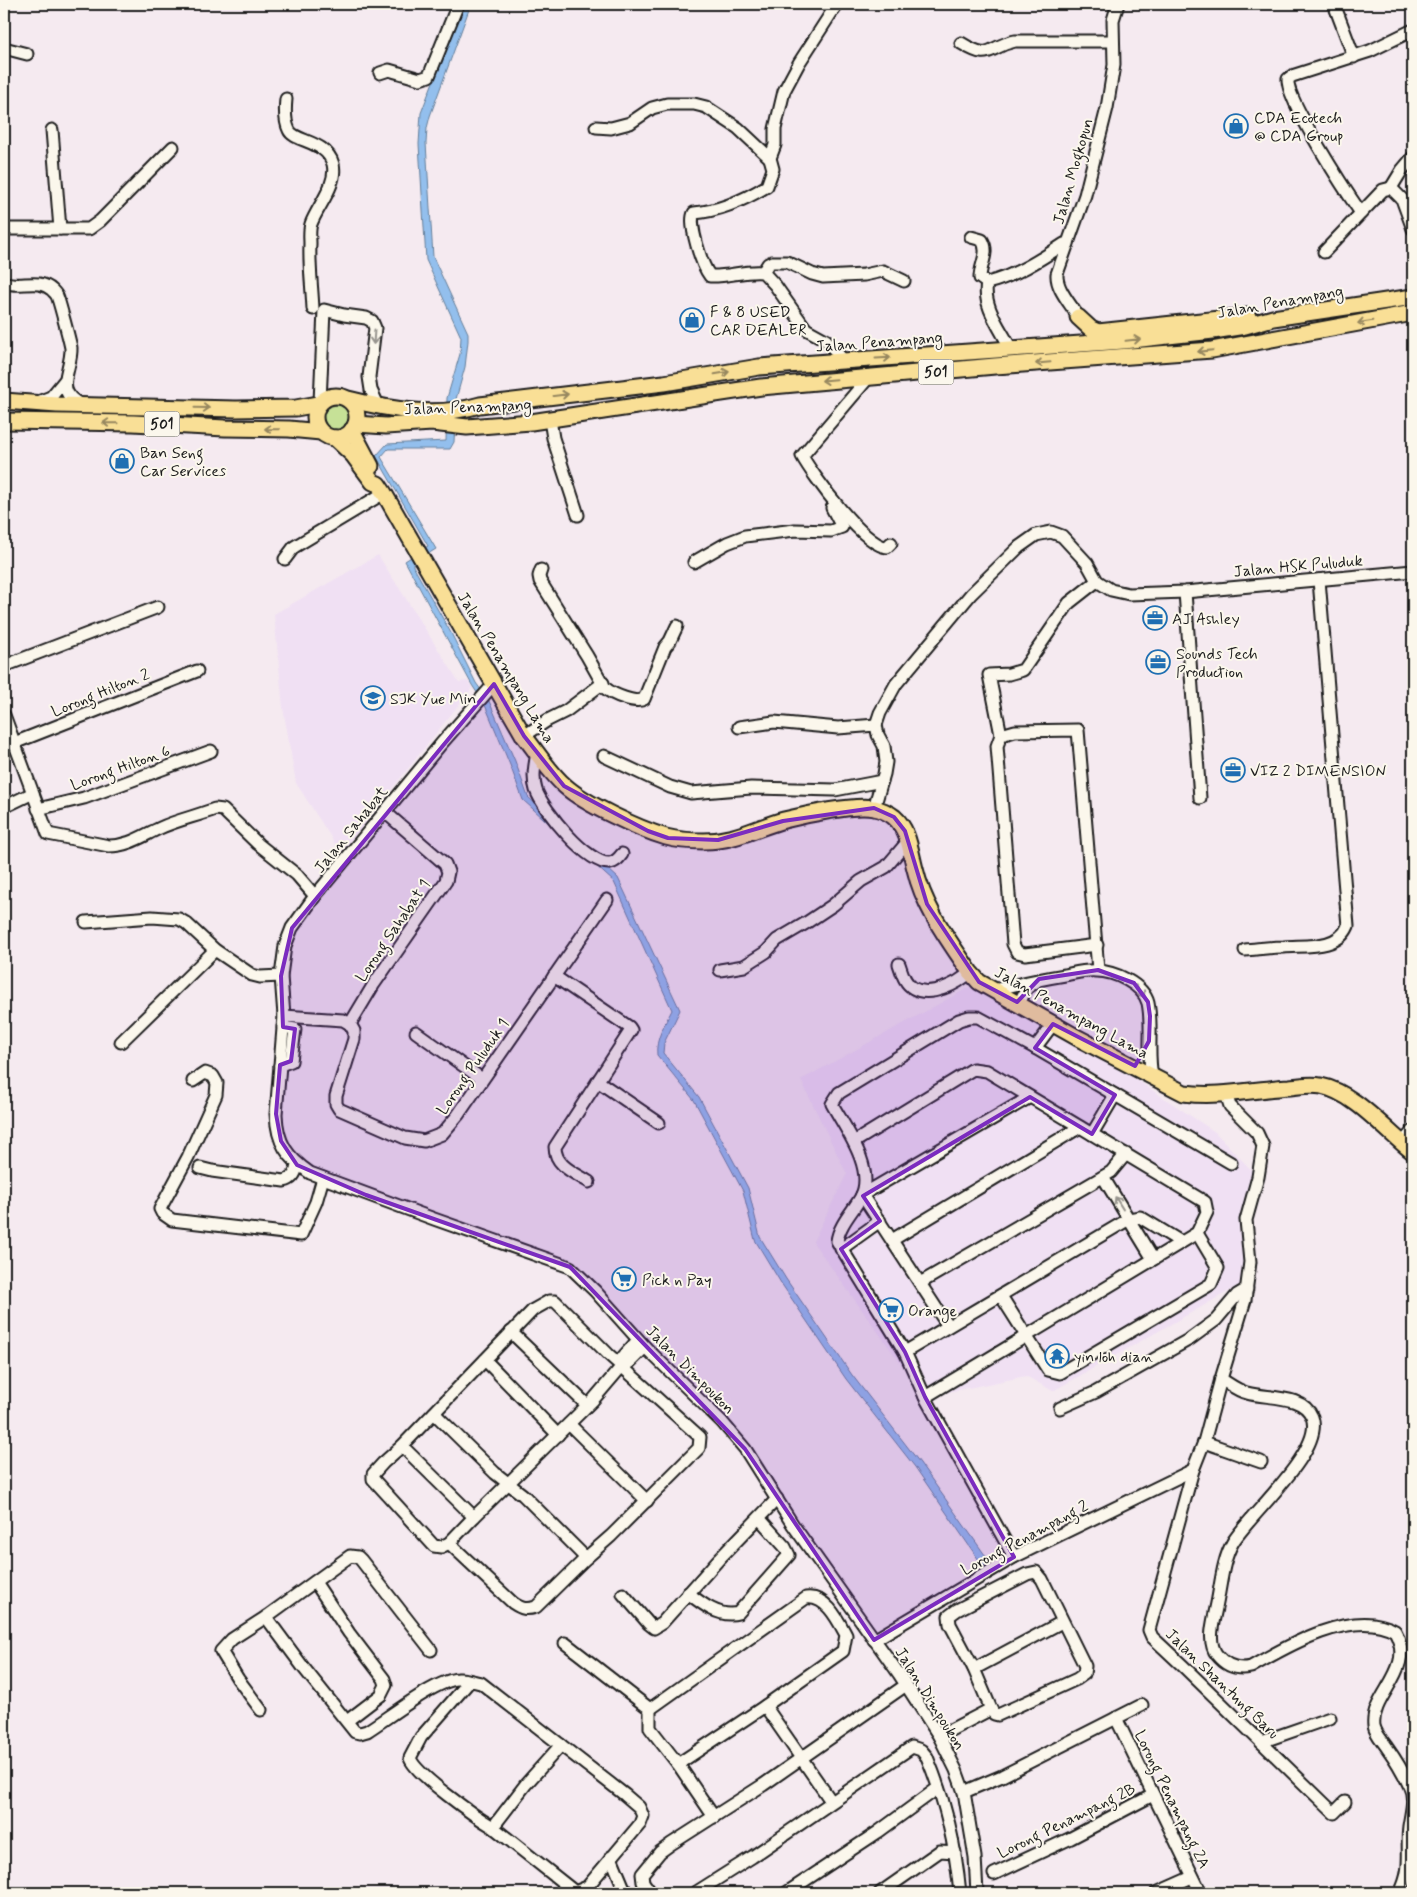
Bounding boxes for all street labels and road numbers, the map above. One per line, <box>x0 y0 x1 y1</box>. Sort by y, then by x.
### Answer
street label: Jalan Mogkopun <box>1048 116 1100 227</box>
street label: Jalan Penampang <box>1216 281 1345 325</box>
street label: Jalan Penampang <box>815 328 943 358</box>
road number: 501 <box>918 360 954 384</box>
street label: Jalan Penampang <box>404 395 532 421</box>
road number: 501 <box>144 412 180 436</box>
street label: Jalan HSK Puluduk <box>1233 550 1364 583</box>
street label: Jalan Penampang Lama <box>451 588 559 748</box>
street label: Lorong Hilton 2 <box>48 664 153 724</box>
street label: Lorong Hilton 6 <box>68 741 173 797</box>
street label: Jalan Sahabat <box>310 782 393 878</box>
street label: Lorong Sahabat 1 <box>351 875 436 987</box>
street label: Jalan Penampang Lama <box>990 962 1152 1065</box>
street label: Lorong Puluduk 1 <box>432 1014 515 1120</box>
street label: Jalan Dimpoukon <box>641 1321 739 1419</box>
street label: Lorong Penampang 2 <box>957 1496 1093 1582</box>
street label: Jalan Shantung Baru <box>1160 1624 1283 1745</box>
street label: Jalan Dimpoukon <box>890 1643 970 1754</box>
street label: Lorong Penampang 2A <box>1128 1727 1214 1873</box>
street label: Lorong Penampang 2B <box>994 1779 1140 1865</box>

